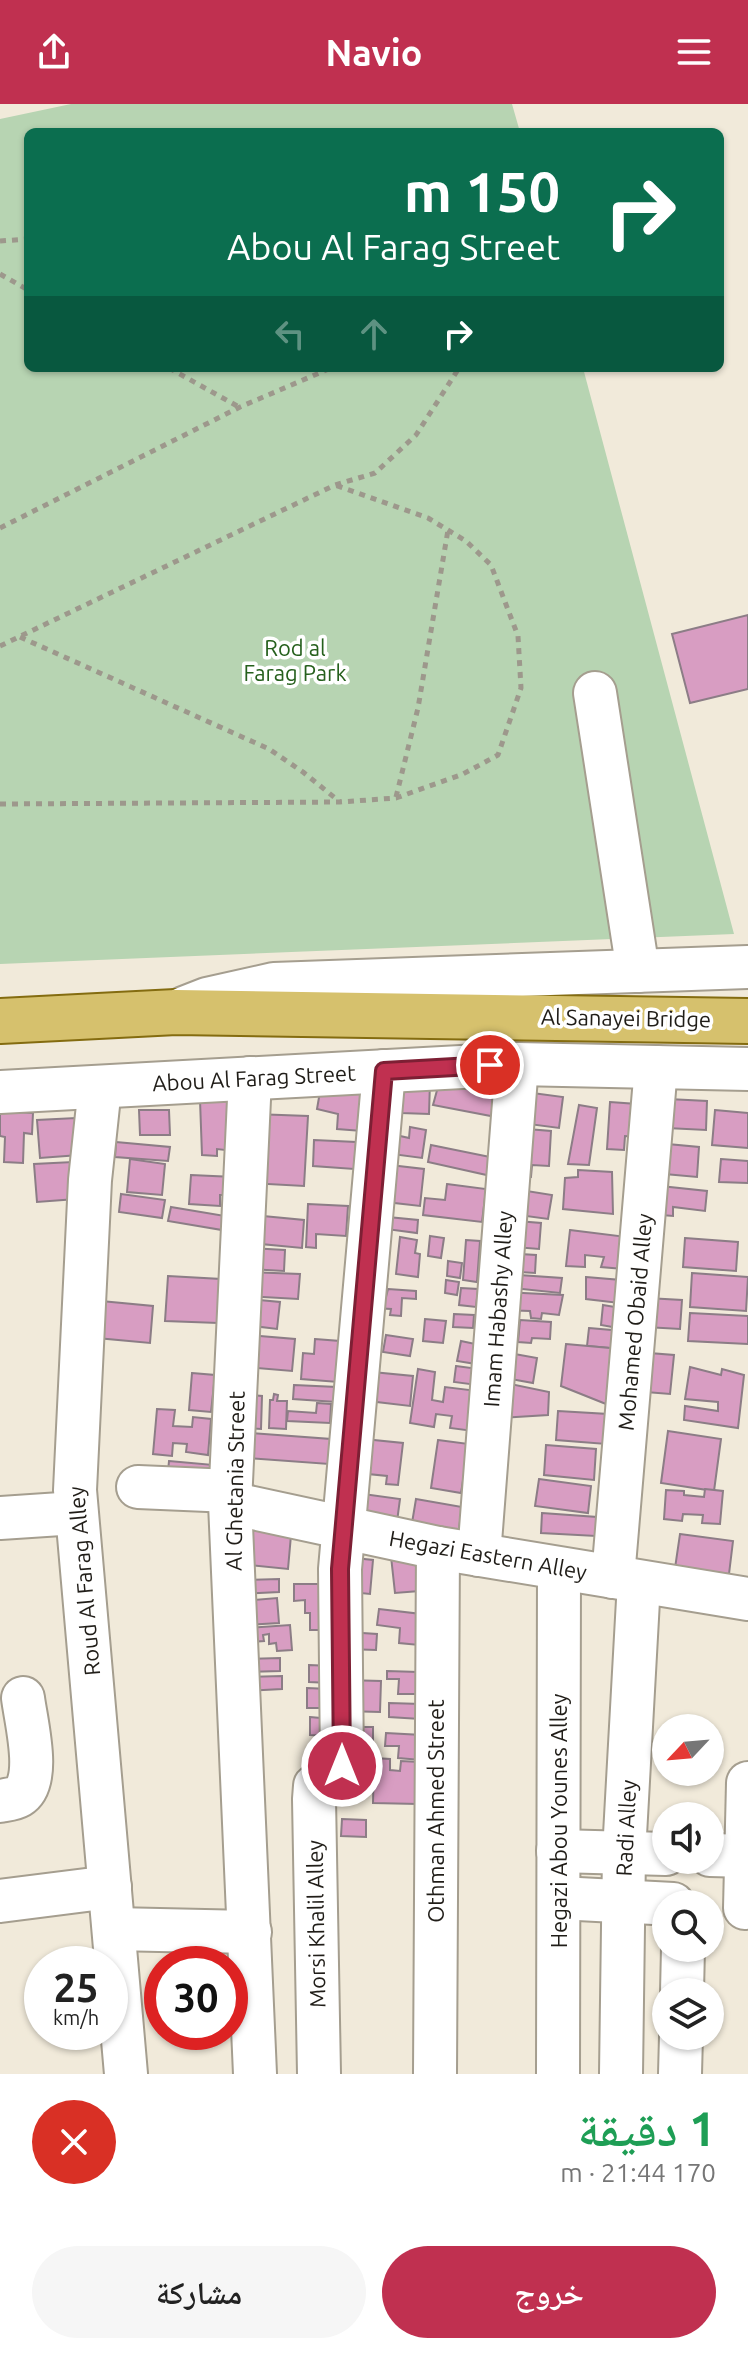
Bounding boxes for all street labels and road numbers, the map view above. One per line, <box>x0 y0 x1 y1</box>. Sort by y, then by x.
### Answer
street label: Al Sanayei Bridge <box>541 1004 711 1031</box>
street label: Abou Al Farag Street <box>152 1060 357 1095</box>
street label: Imam Habashy Alley <box>478 1210 517 1408</box>
street label: Mohamed Obaid Alley <box>613 1212 656 1432</box>
street label: Al Ghetania Street <box>220 1390 249 1571</box>
street label: Roud Al Farag Alley <box>63 1485 104 1677</box>
street label: Hegazi Eastern Alley <box>387 1525 589 1584</box>
street label: Hegazi Abou Younes Alley <box>546 1693 571 1948</box>
street label: Othman Ahmed Street <box>423 1699 448 1923</box>
street label: Radi Alley <box>610 1779 641 1877</box>
street label: Morsi Khalil Alley <box>302 1839 329 2008</box>

